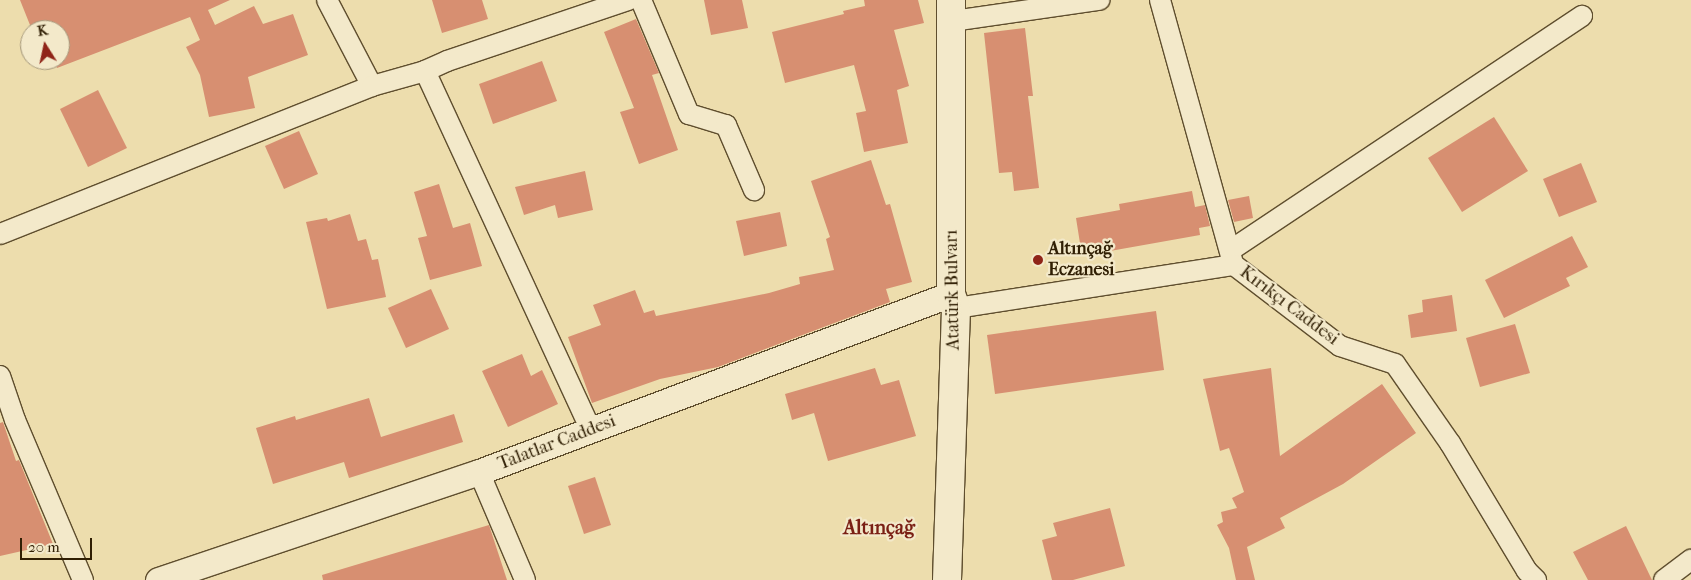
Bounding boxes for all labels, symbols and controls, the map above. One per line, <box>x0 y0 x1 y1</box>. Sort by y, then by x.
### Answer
north arrow <box>20 20 70 70</box>
text: K <box>36 21 49 40</box>
street label: Atatürk Bulvarı <box>941 230 965 350</box>
place label: Altınçağ Eczanesi <box>1048 239 1114 282</box>
marker: Altınçağ Eczanesi <box>1032 254 1044 266</box>
street label: Kırıkçı Caddesi <box>1235 262 1343 350</box>
street label: Talatlar Caddesi <box>495 411 619 475</box>
district label: Altınçağ <box>843 515 915 539</box>
scale bar <box>22 528 95 560</box>
text: 20 m <box>28 538 60 556</box>

